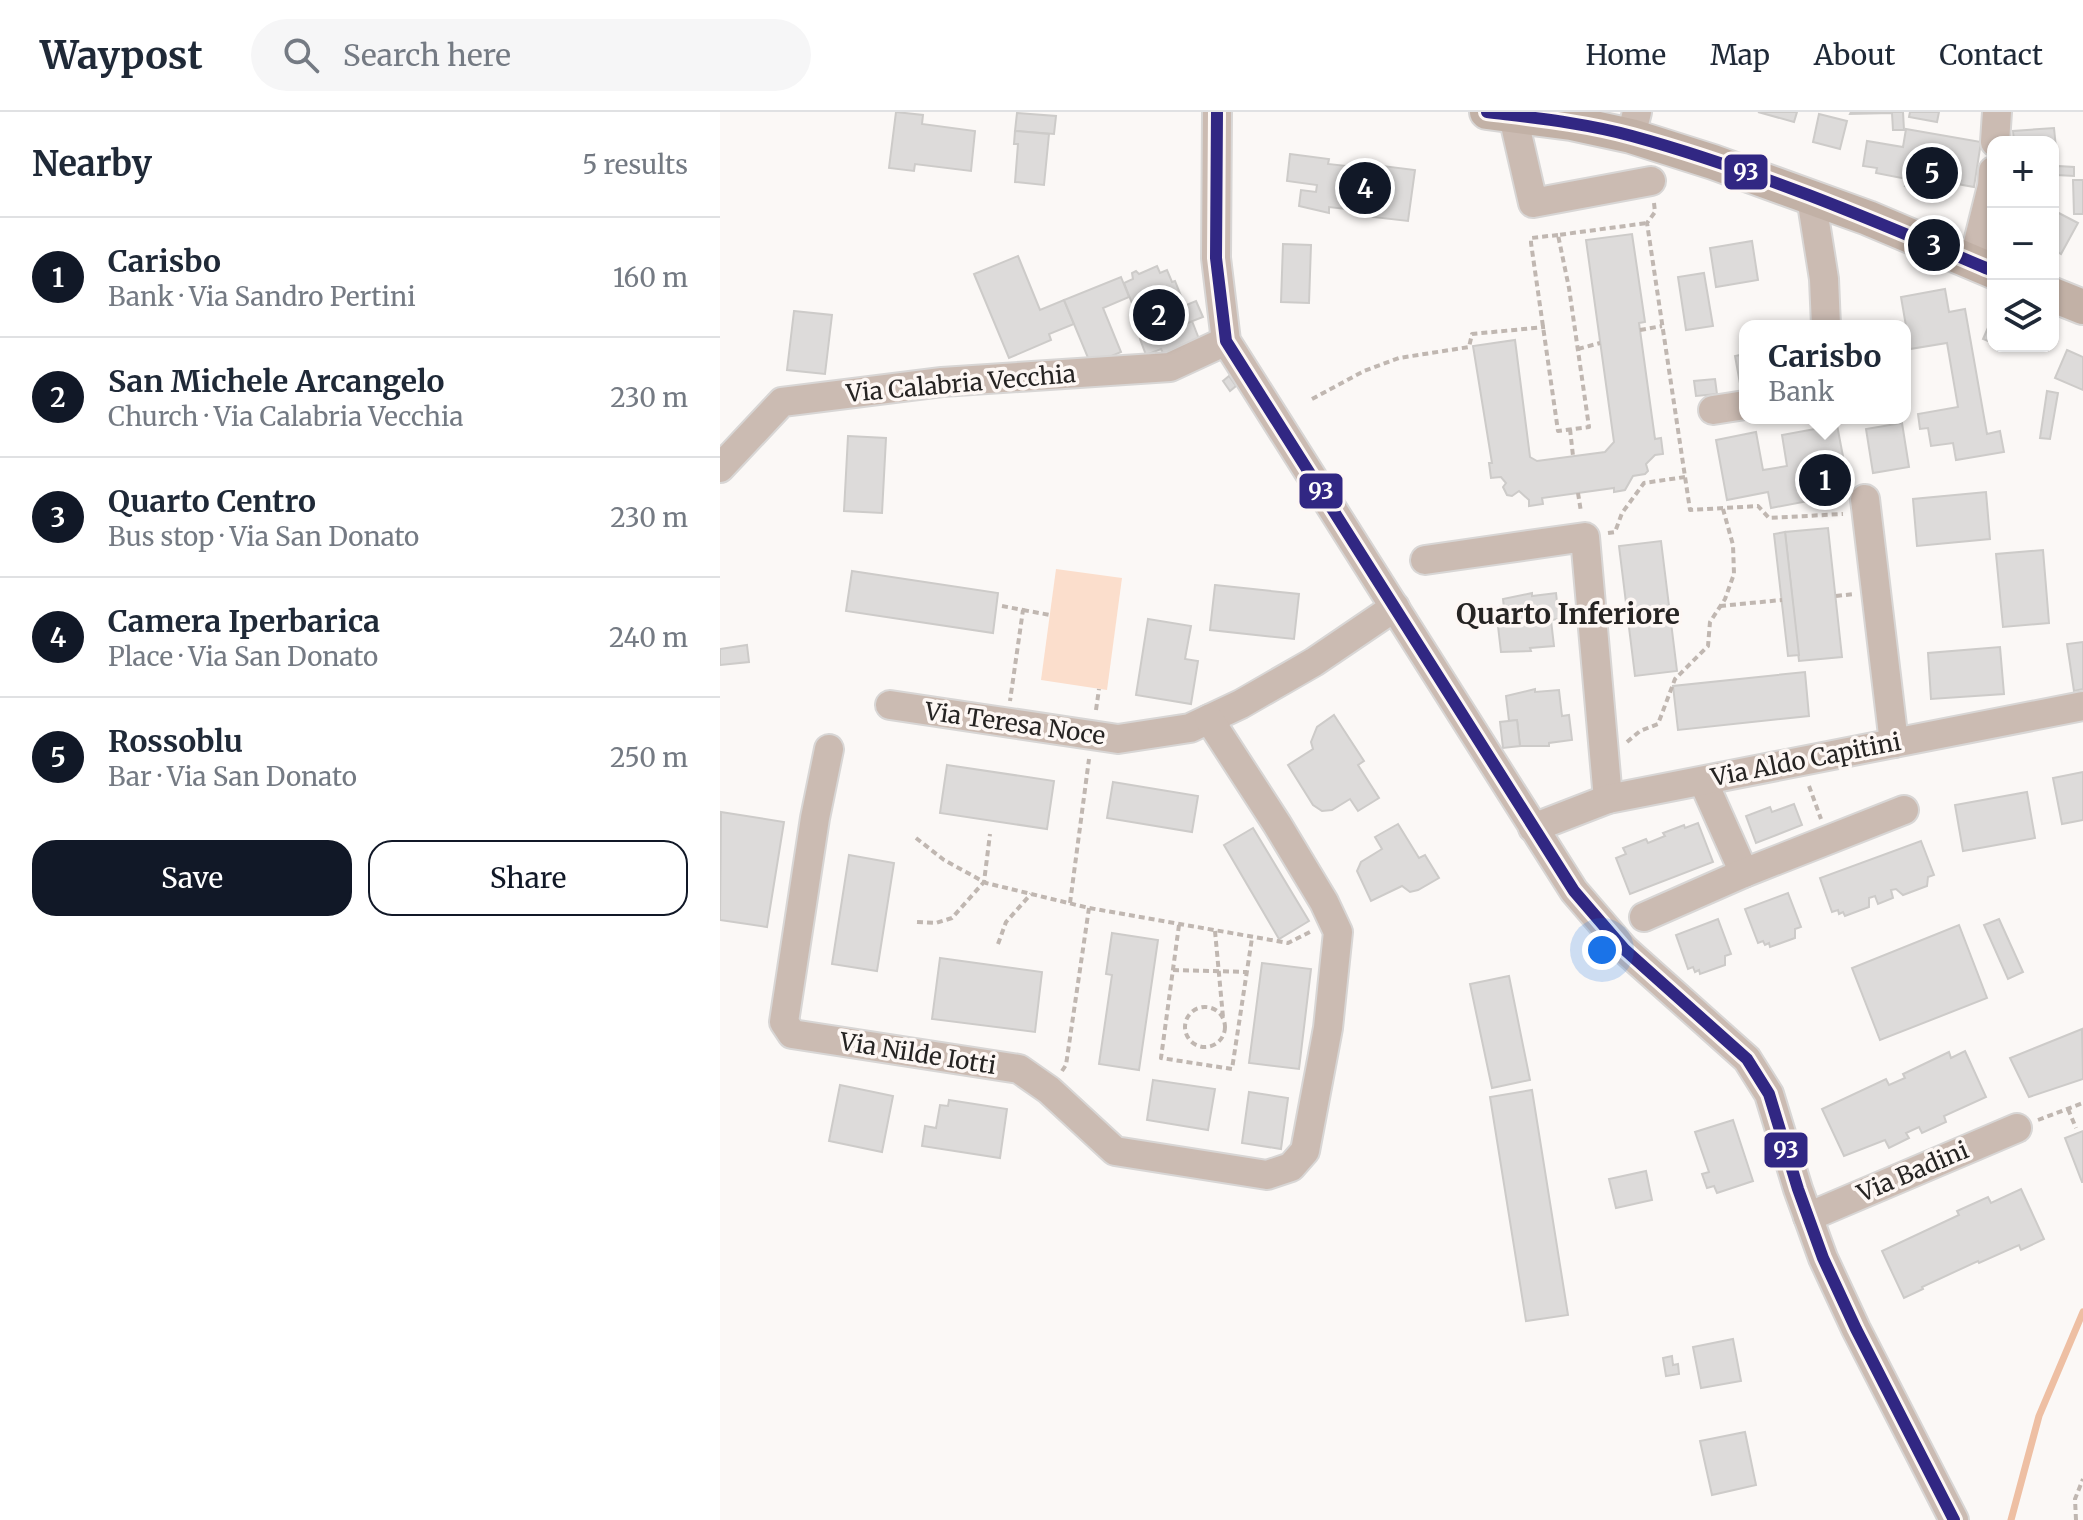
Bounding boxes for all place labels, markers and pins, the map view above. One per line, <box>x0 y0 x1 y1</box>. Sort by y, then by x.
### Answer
pin: 5 <box>1906 143 1958 203</box>
pin: 4 <box>1339 158 1391 218</box>
pin: 3 <box>1908 215 1960 275</box>
pin: 2 <box>1133 285 1185 345</box>
pin: 1 <box>1799 450 1851 510</box>

